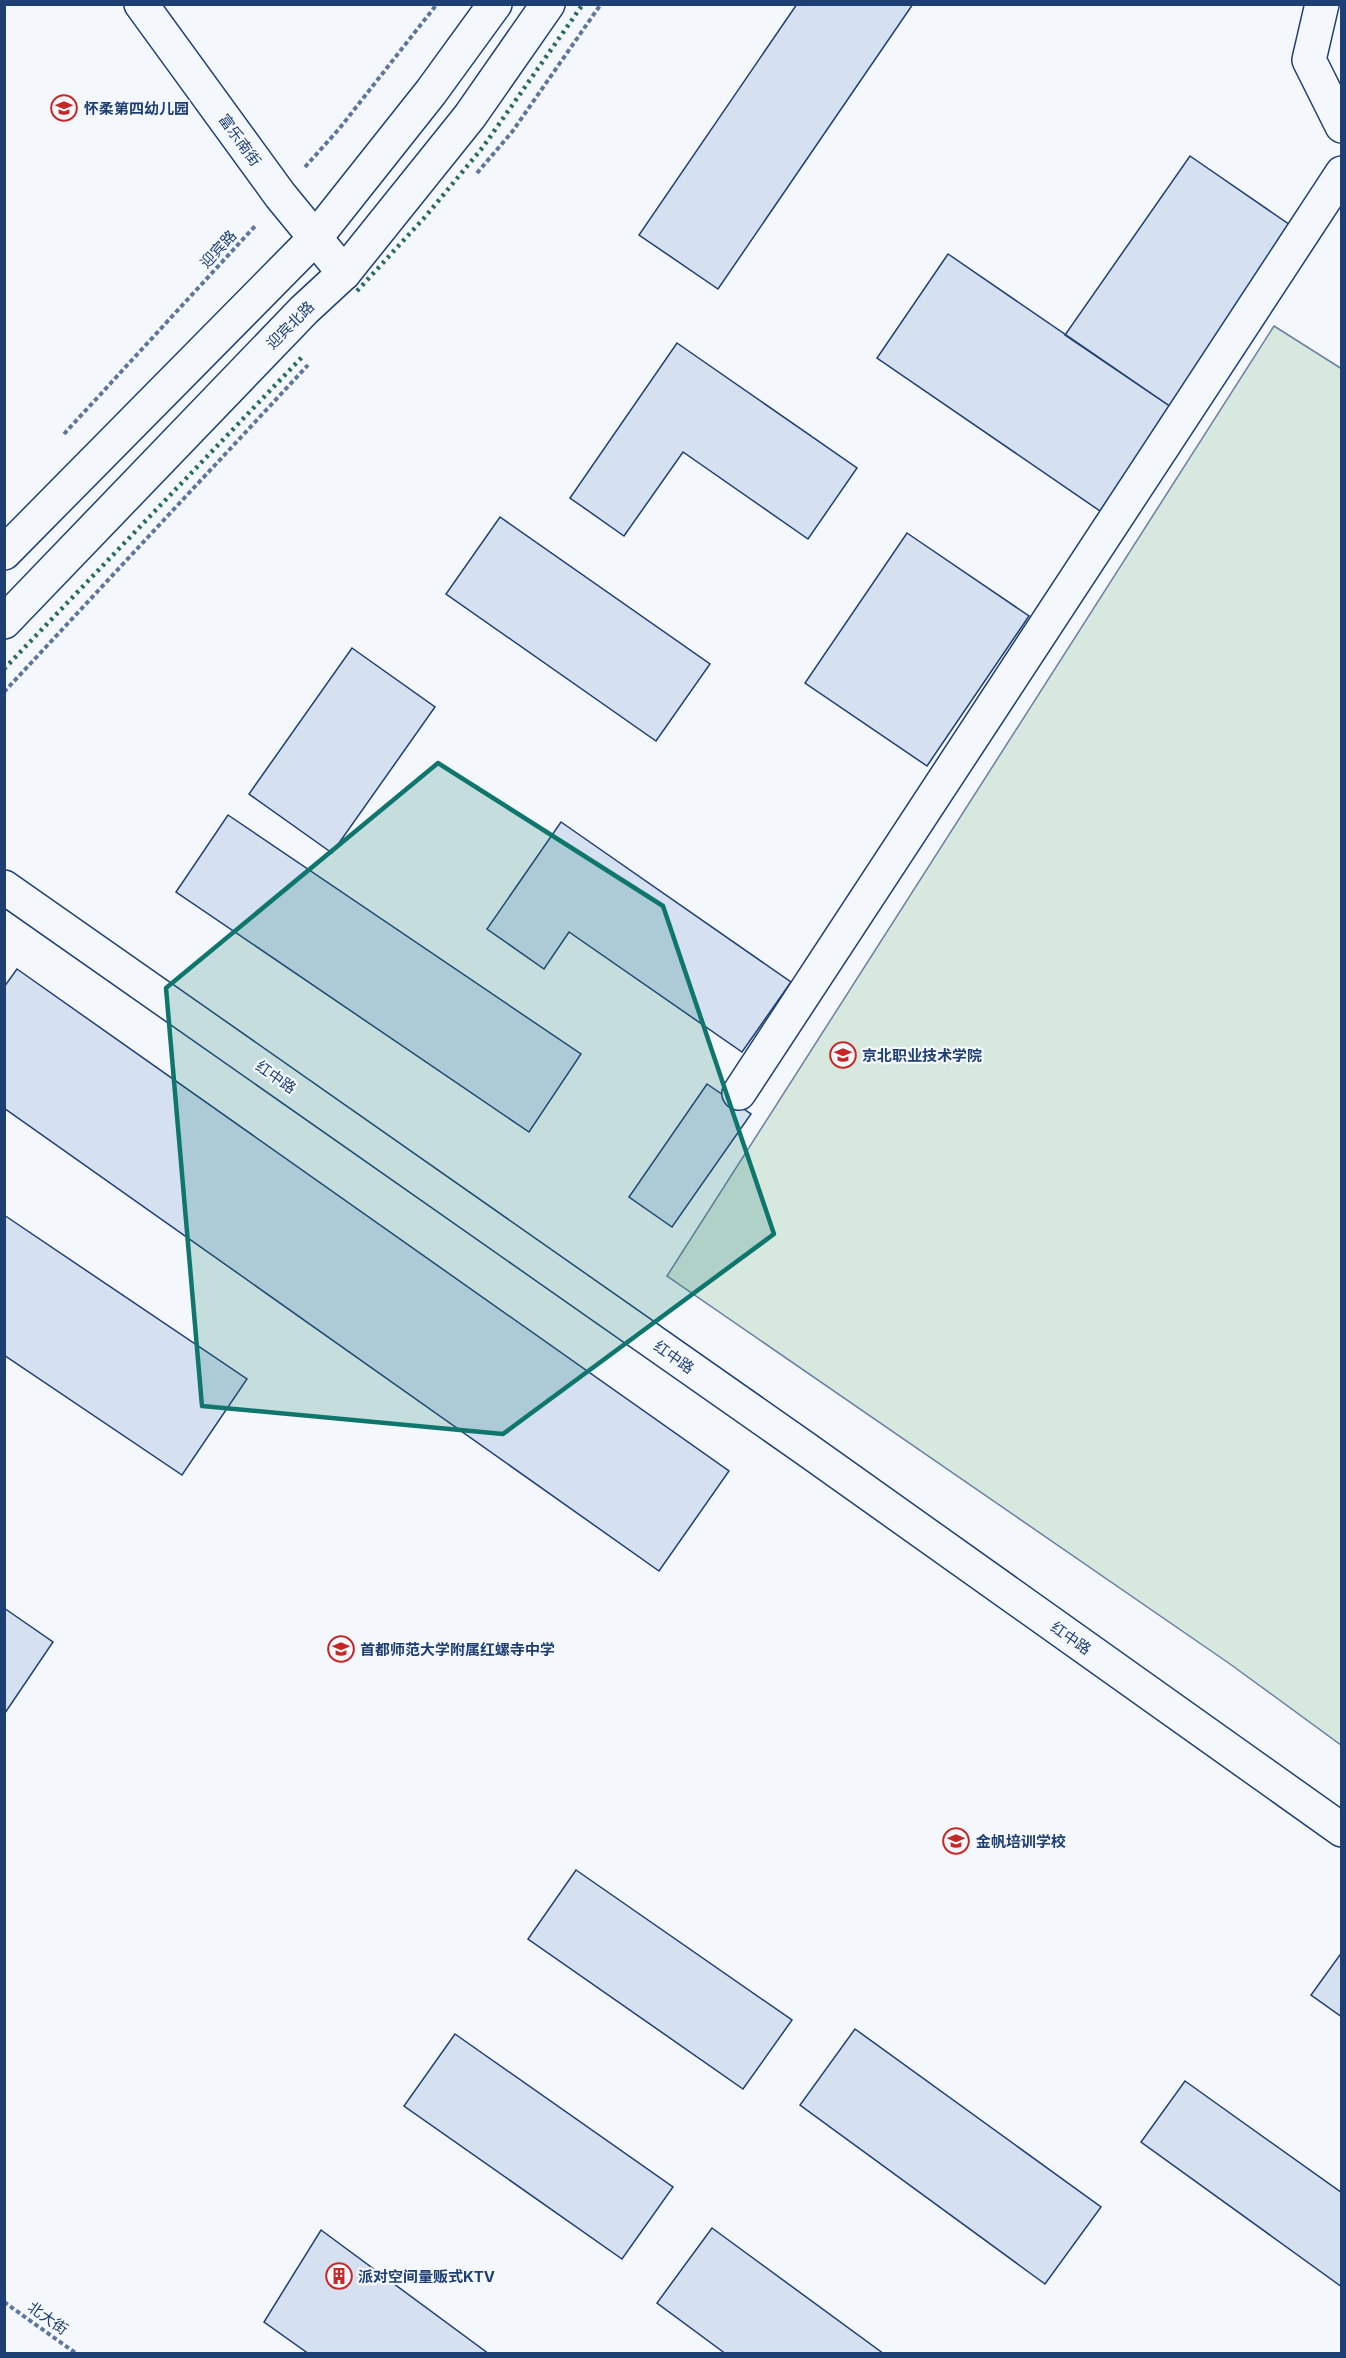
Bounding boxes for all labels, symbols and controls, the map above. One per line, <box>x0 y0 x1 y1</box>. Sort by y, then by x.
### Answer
school or university icon: 怀柔第四幼儿园 <box>49 93 79 123</box>
place label: 怀柔第四幼儿园 <box>84 99 189 118</box>
street label: 富乐南街 <box>215 110 265 170</box>
street label: 迎宾路 <box>196 226 240 272</box>
street label: 迎宾北路 <box>262 297 318 353</box>
school or university icon: 京北职业技术学院 <box>828 1040 858 1070</box>
place label: 京北职业技术学院 <box>862 1046 982 1065</box>
street label: 红中路 <box>252 1056 300 1098</box>
street label: 红中路 <box>650 1336 698 1378</box>
street label: 红中路 <box>1047 1617 1095 1659</box>
school or university icon: 首都师范大学附属红螺寺中学 <box>326 1634 356 1664</box>
place label: 首都师范大学附属红螺寺中学 <box>360 1640 555 1659</box>
school or university icon: 金帆培训学校 <box>941 1826 971 1856</box>
place label: 金帆培训学校 <box>976 1832 1066 1851</box>
building icon: 派对空间量贩式KTV <box>324 2261 354 2291</box>
place label: 派对空间量贩式KTV <box>358 2267 495 2286</box>
street label: 北大街 <box>24 2297 72 2339</box>

